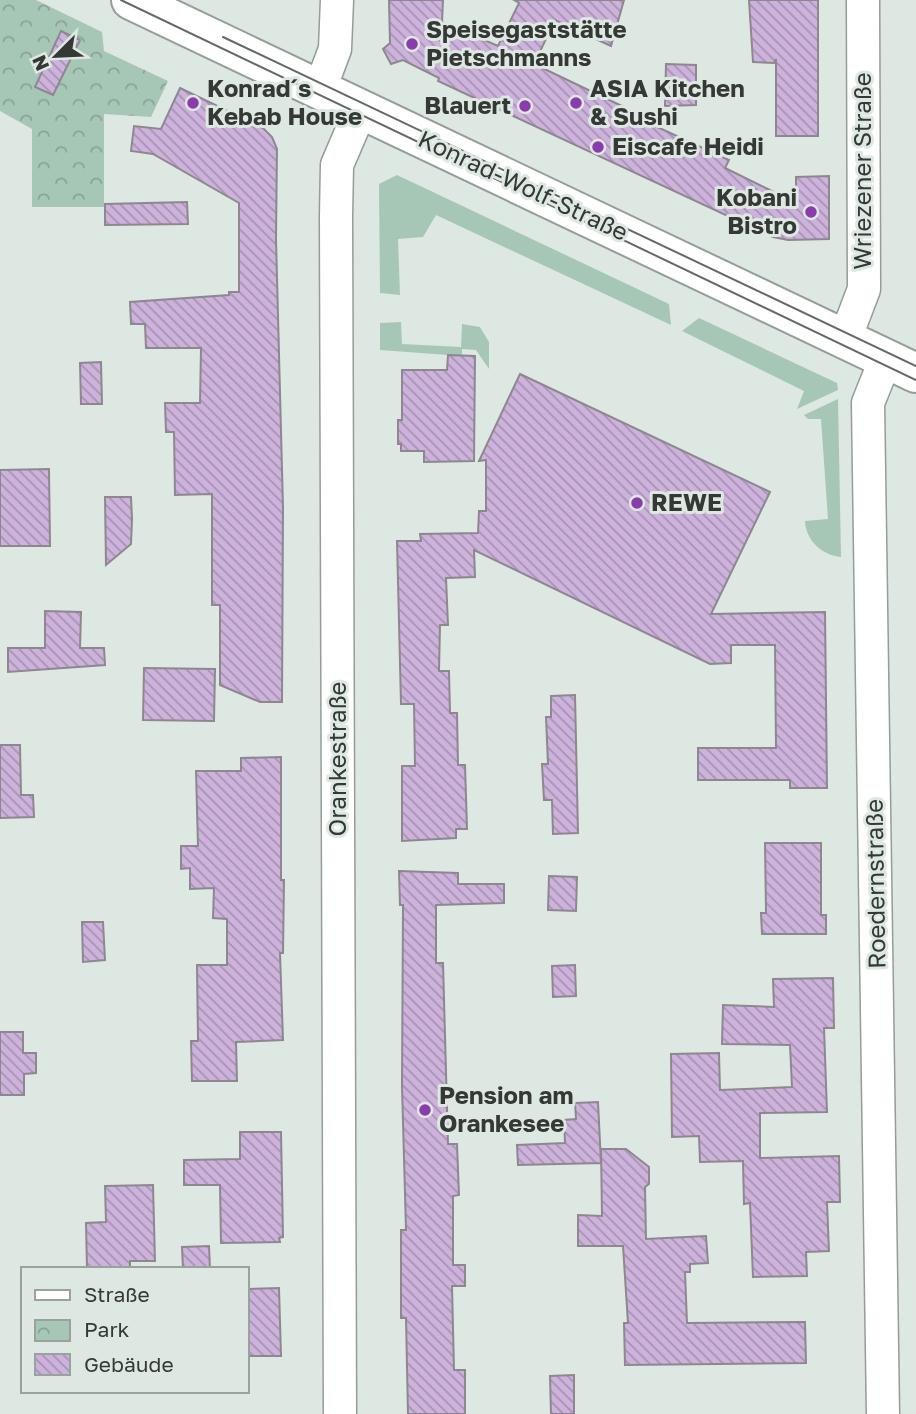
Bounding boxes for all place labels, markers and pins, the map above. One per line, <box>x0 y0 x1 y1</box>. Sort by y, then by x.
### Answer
place label: Speisegaststätte Pietschmanns <box>426 14 627 71</box>
marker: Speisegaststätte Pietschmanns <box>404 36 420 52</box>
place label: Konrad´s Kebab House <box>207 73 362 130</box>
place label: ASIA Kitchen & Sushi <box>590 73 745 130</box>
place label: Blauert <box>424 90 511 119</box>
marker: Konrad´s Kebab House <box>185 95 201 111</box>
marker: ASIA Kitchen & Sushi <box>568 95 584 111</box>
marker: Blauert <box>517 98 533 114</box>
place label: Eiscafe Heidi <box>612 131 764 160</box>
marker: Eiscafe Heidi <box>590 139 606 155</box>
place label: Kobani Bistro <box>716 182 797 239</box>
marker: Kobani Bistro <box>803 204 819 220</box>
place label: REWE <box>651 487 722 516</box>
marker: REWE <box>629 495 645 511</box>
place label: Pension am Orankesee <box>439 1080 573 1137</box>
marker: Pension am Orankesee <box>417 1102 433 1118</box>

